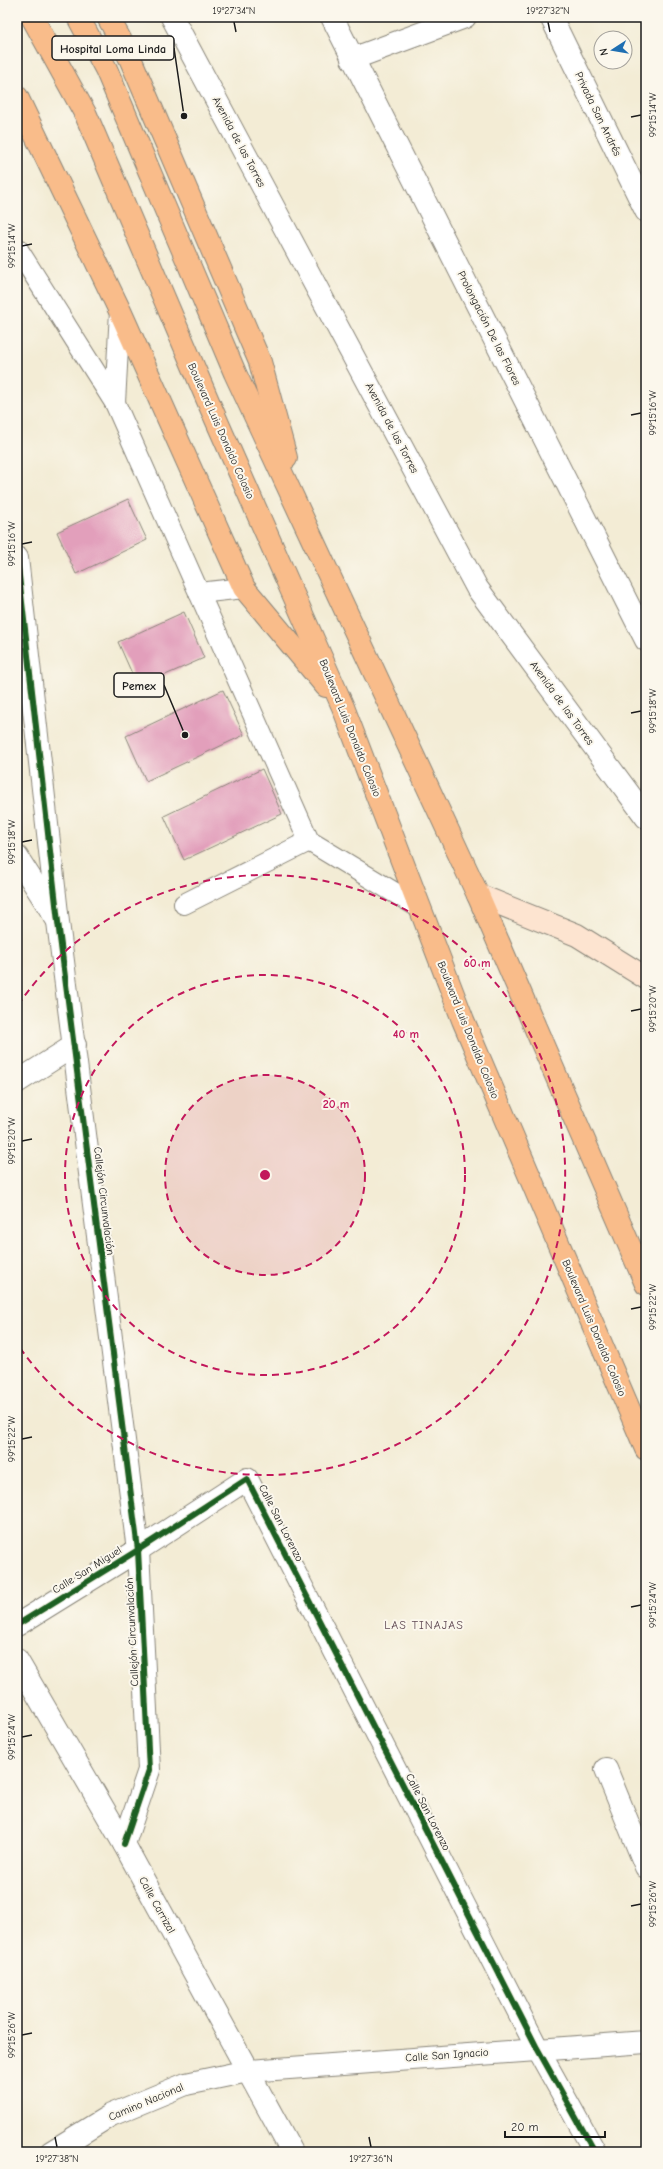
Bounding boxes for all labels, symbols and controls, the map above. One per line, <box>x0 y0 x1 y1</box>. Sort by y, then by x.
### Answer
text: 19°27'34"N <box>213 5 255 17</box>
text: 19°27'32"N <box>526 5 570 17</box>
north arrow <box>593 30 633 70</box>
callout: Hospital Loma Linda <box>52 36 174 60</box>
text: Hospital Loma Linda <box>60 42 166 56</box>
text: N <box>597 47 611 57</box>
street label: Privada San Andrés <box>572 70 624 159</box>
text: 99°15'14"W <box>647 92 659 137</box>
street label: Avenida de las Torres <box>210 95 269 190</box>
text: 99°15'14"W <box>6 223 18 268</box>
street label: Prolongación De las Flores <box>454 269 524 388</box>
street label: Boulevard Luis Donaldo Colosio <box>185 361 257 501</box>
street label: Avenida de las Torres <box>363 381 422 476</box>
text: 99°15'16"W <box>647 390 659 436</box>
text: 99°15'16"W <box>6 521 18 567</box>
street label: Boulevard Luis Donaldo Colosio <box>316 657 384 799</box>
street label: Avenida de las Torres <box>527 659 597 748</box>
callout: Pemex <box>114 673 164 697</box>
text: Pemex <box>122 679 156 693</box>
text: 99°15'18"W <box>647 688 659 733</box>
text: 99°15'18"W <box>6 819 18 864</box>
text: 60 m <box>464 956 490 970</box>
street label: Boulevard Luis Donaldo Colosio <box>434 959 502 1101</box>
text: 99°15'20"W <box>647 985 659 1033</box>
text: 40 m <box>393 1027 419 1041</box>
text: 20 m <box>323 1097 349 1111</box>
text: 99°15'20"W <box>6 1117 18 1165</box>
street label: Callejón Circunvalación <box>91 1146 117 1256</box>
centre of rings <box>258 1168 272 1182</box>
street label: Boulevard Luis Donaldo Colosio <box>559 1258 629 1399</box>
text: 99°15'22"W <box>647 1284 659 1330</box>
text: 99°15'22"W <box>6 1416 18 1462</box>
street label: Calle San Lorenzo <box>256 1482 306 1564</box>
street label: Calle San Miguel <box>50 1544 124 1596</box>
street label: Callejón Circunvalación <box>123 1577 141 1687</box>
text: 99°15'24"W <box>647 1582 659 1628</box>
district label: LAS TINAJAS <box>384 1618 464 1632</box>
text: 99°15'24"W <box>6 1714 18 1760</box>
street label: Calle San Lorenzo <box>403 1771 453 1853</box>
street label: Calle Carrizal <box>136 1874 178 1936</box>
text: 99°15'26"W <box>647 1880 659 1927</box>
text: 99°15'26"W <box>6 2011 18 2058</box>
street label: Calle San Ignacio <box>405 2046 489 2064</box>
street label: Camino Nacional <box>106 2080 186 2124</box>
scale bar <box>505 2113 605 2139</box>
text: 20 m <box>511 2120 539 2134</box>
text: 19°27'38"N <box>35 2153 79 2165</box>
text: 19°27'36"N <box>349 2153 393 2165</box>

